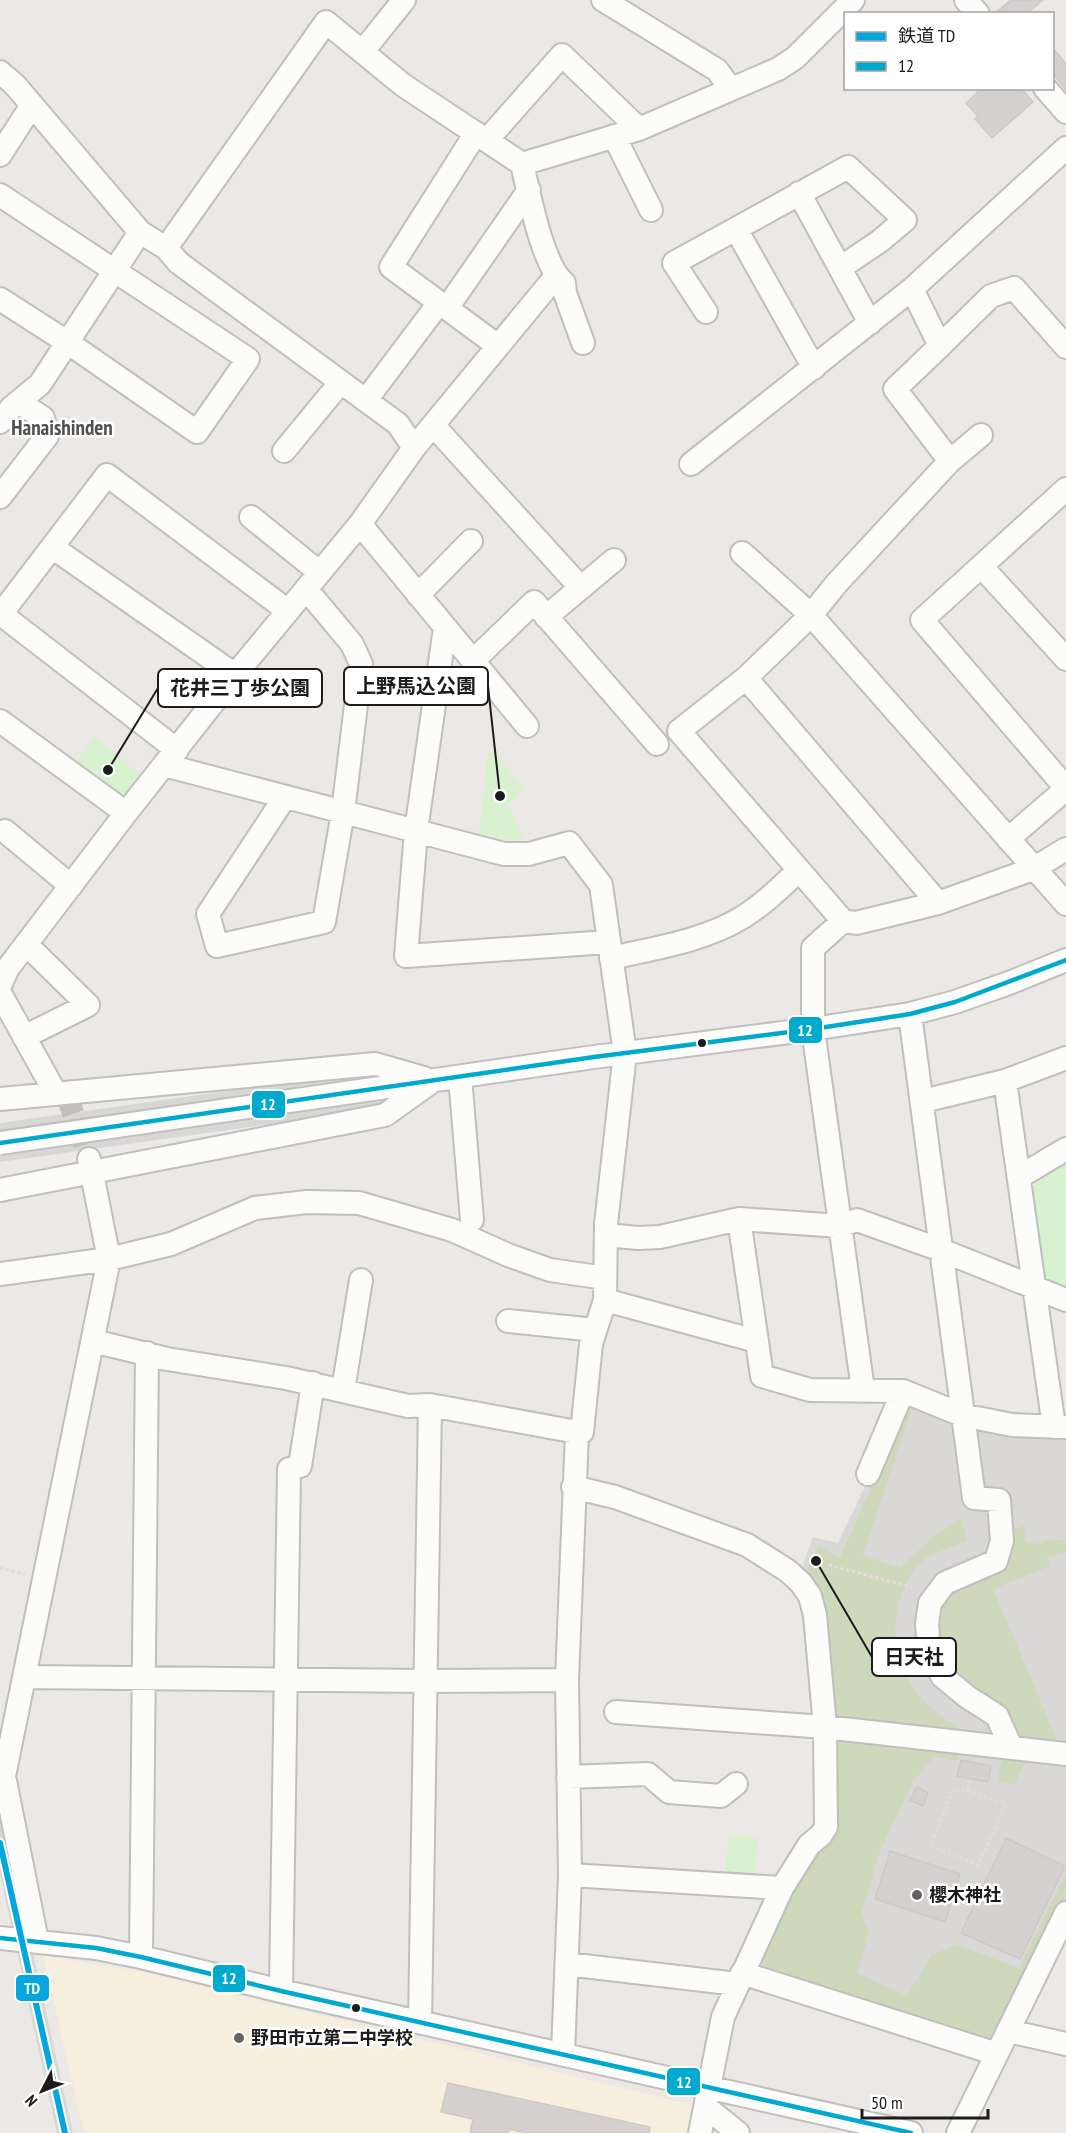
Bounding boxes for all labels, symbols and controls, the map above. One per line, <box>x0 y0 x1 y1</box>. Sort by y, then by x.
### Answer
legend <box>844 12 1054 90</box>
text: 鉄道 TD <box>898 24 955 47</box>
text: 12 <box>898 54 914 77</box>
district label: Hanaishinden <box>11 414 113 441</box>
callout: 上野馬込公園 <box>344 667 488 705</box>
callout: 花井三丁歩公園 <box>158 669 322 707</box>
text: 上野馬込公園 <box>356 673 476 699</box>
text: 花井三丁歩公園 <box>170 675 310 701</box>
line badge: 12 <box>788 1016 823 1044</box>
text: 12 <box>797 1020 813 1040</box>
unlabelled marker <box>696 1037 708 1049</box>
line badge: 12 <box>251 1090 286 1119</box>
text: 12 <box>260 1094 276 1114</box>
callout: 日天社 <box>872 1638 956 1676</box>
text: 日天社 <box>884 1644 944 1670</box>
place label: 櫻木神社 <box>929 1883 1001 1906</box>
marker: 櫻木神社 <box>910 1888 924 1902</box>
line badge: 12 <box>212 1964 246 1993</box>
text: 12 <box>221 1968 237 1988</box>
line badge: TD <box>15 1974 50 2002</box>
text: TD <box>24 1978 41 1998</box>
unlabelled marker <box>350 2002 362 2014</box>
place label: 野田市立第二中学校 <box>251 2026 413 2049</box>
marker: 野田市立第二中学校 <box>232 2031 246 2045</box>
north arrow <box>12 2061 72 2121</box>
line badge: 12 <box>666 2067 701 2096</box>
text: 12 <box>676 2072 692 2092</box>
scale bar <box>862 2082 988 2120</box>
text: N <box>21 2091 41 2111</box>
text: 50 m <box>871 2091 903 2114</box>

